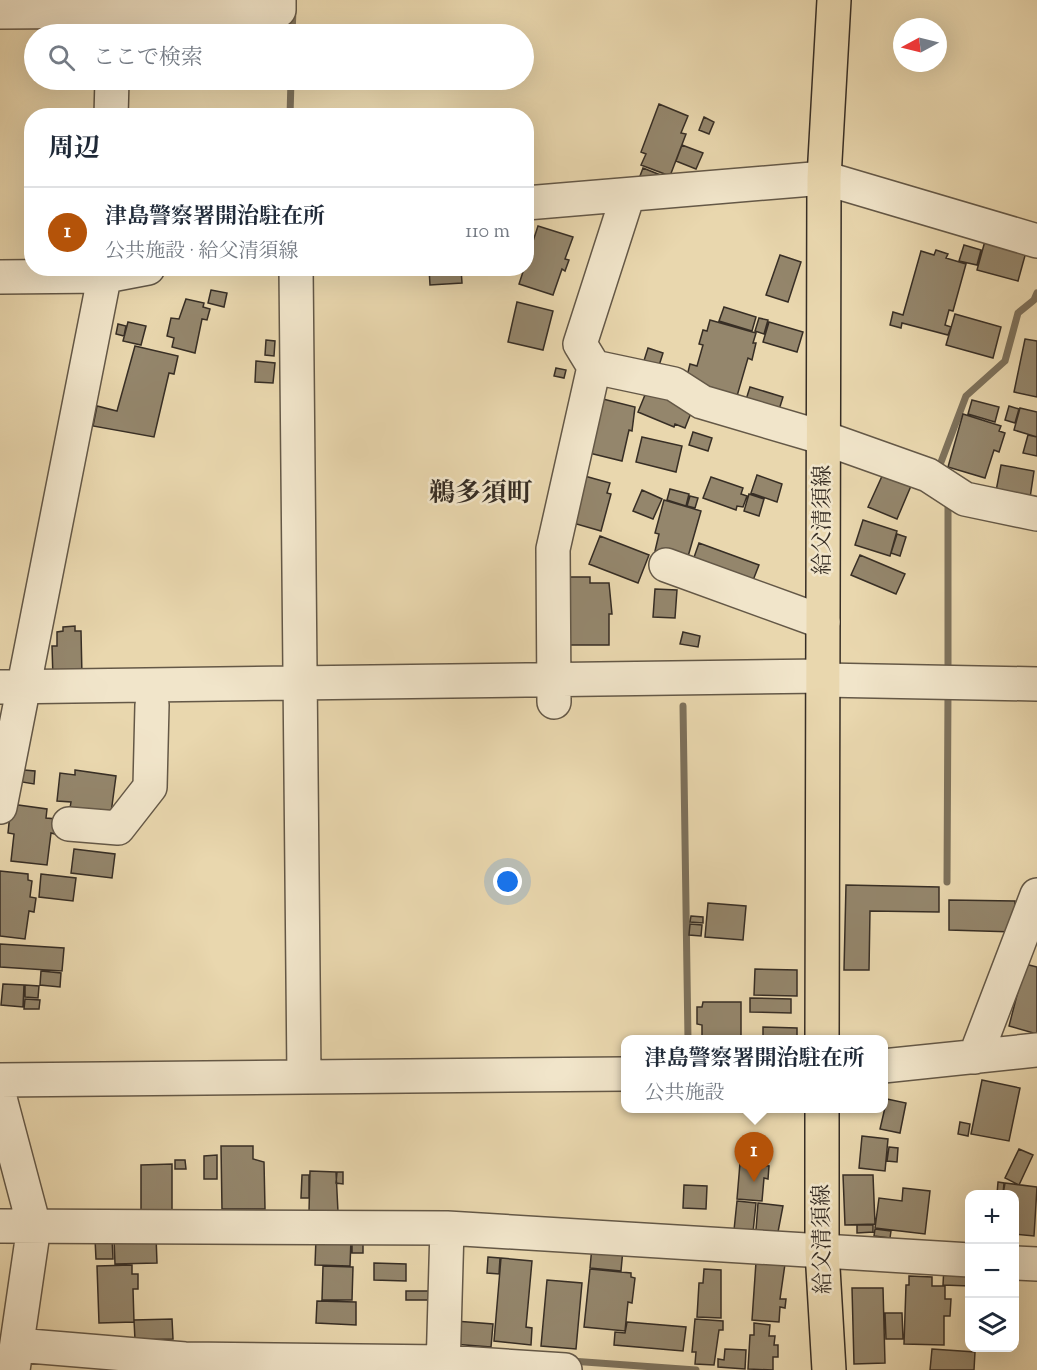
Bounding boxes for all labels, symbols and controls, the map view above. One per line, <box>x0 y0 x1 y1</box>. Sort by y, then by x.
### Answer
north arrow <box>893 18 947 72</box>
search box <box>24 24 534 90</box>
icon: search <box>45 41 78 74</box>
text: ここで検索 <box>93 43 203 75</box>
text: 周辺 <box>48 131 100 168</box>
text: 津島警察署開治駐在所 <box>105 202 325 234</box>
text: 1 <box>64 218 71 247</box>
text: 110 m <box>465 218 510 247</box>
text: 公共施設 · 給父清須線 <box>105 238 299 267</box>
street label: 給父清須線 <box>808 465 840 575</box>
district label: 鵜多須町 <box>429 476 533 513</box>
your location <box>493 867 522 896</box>
popup <box>621 1035 888 1113</box>
text: 津島警察署開治駐在所 <box>644 1044 865 1076</box>
text: 公共施設 <box>644 1080 724 1109</box>
pin: 1 <box>734 1132 774 1182</box>
street label: 給父清須線 <box>807 1184 841 1294</box>
map controls <box>965 1190 1019 1352</box>
button: + <box>965 1190 1019 1244</box>
button: − <box>965 1244 1019 1298</box>
button: layers <box>965 1298 1019 1352</box>

